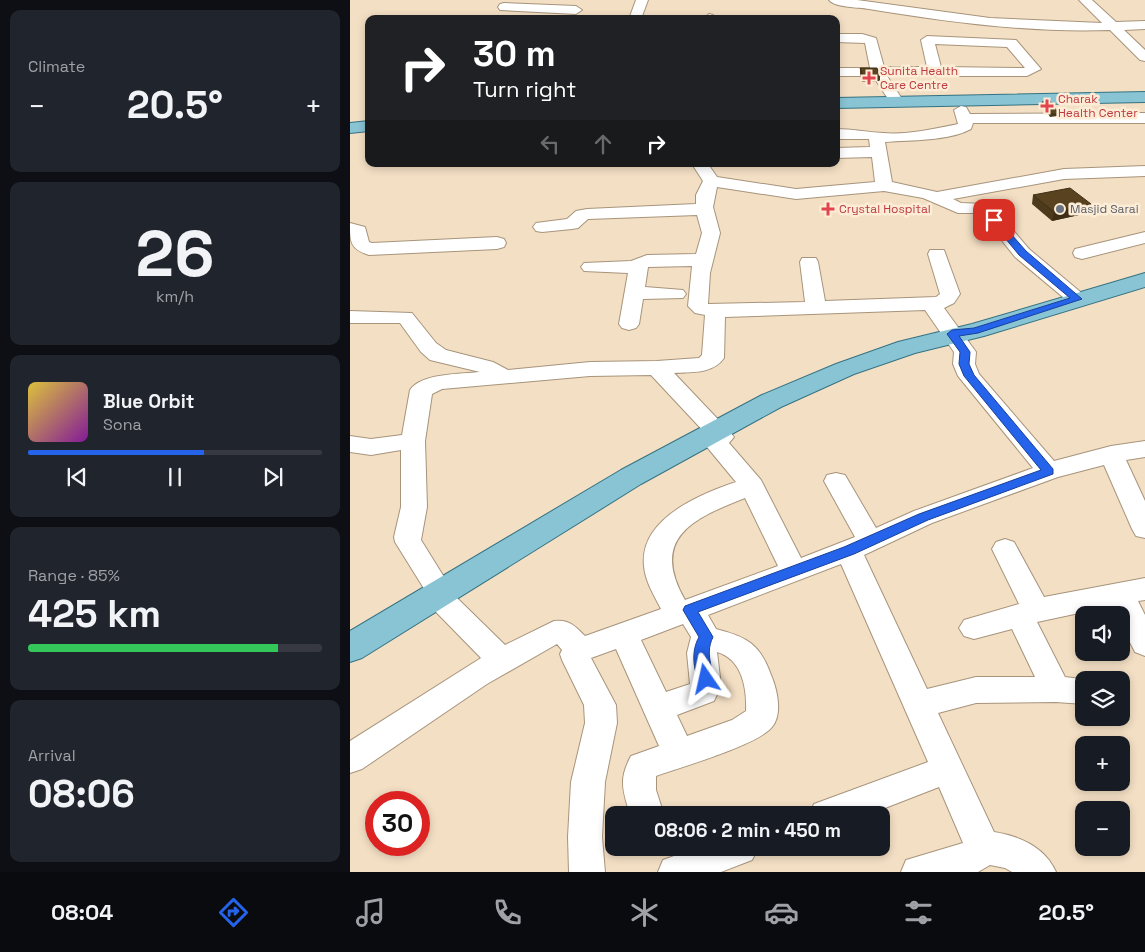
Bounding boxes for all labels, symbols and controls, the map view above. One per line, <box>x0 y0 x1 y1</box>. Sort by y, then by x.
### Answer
text: 30 m <box>473 32 556 76</box>
icon: right <box>390 35 455 100</box>
text: Climate <box>28 56 85 77</box>
place label: Sunita Health Care Centre <box>880 63 958 93</box>
marker: Sunita Health Care Centre <box>862 71 876 85</box>
text: Turn right <box>473 75 576 103</box>
text: 20.5° <box>127 81 223 129</box>
text: − <box>28 88 45 124</box>
text: + <box>305 88 322 124</box>
place label: Charak Health Center <box>1058 91 1138 121</box>
marker: Charak Health Center <box>1040 99 1054 113</box>
icon: left <box>536 130 564 158</box>
icon: ahead <box>589 130 617 158</box>
icon: right <box>642 130 670 158</box>
pin <box>973 199 1015 241</box>
place label: Crystal Hospital <box>839 201 931 217</box>
place label: Masjid Sarai <box>1070 201 1139 217</box>
marker: Crystal Hospital <box>821 202 835 216</box>
marker: Masjid Sarai <box>1054 203 1066 215</box>
icon: arrive <box>980 206 1008 234</box>
text: 26 <box>136 212 214 295</box>
text: km/h <box>156 286 194 307</box>
text: Blue Orbit <box>103 389 194 414</box>
text: Sona <box>103 414 142 435</box>
icon: previous <box>63 463 91 491</box>
icon: pause <box>161 463 189 491</box>
icon: next <box>259 463 287 491</box>
text: Range · 85% <box>28 565 120 586</box>
text: 425 km <box>28 590 161 638</box>
map controls <box>1075 606 1130 856</box>
button: sound <box>1075 606 1130 661</box>
position arrow <box>679 652 731 704</box>
button: layers <box>1075 671 1130 726</box>
button: + <box>1075 736 1130 791</box>
text: Arrival <box>28 745 76 766</box>
text: 08:06 <box>28 770 135 818</box>
speed limit sign: 30 <box>365 791 430 856</box>
button: − <box>1075 801 1130 856</box>
text: 08:06 · 2 min · 450 m <box>654 818 841 843</box>
icon: directions <box>216 895 251 930</box>
icon: music <box>353 895 388 930</box>
icon: phone <box>490 895 525 930</box>
icon: climate <box>627 895 662 930</box>
icon: car <box>764 895 799 930</box>
icon: filters <box>901 895 936 930</box>
text: 08:04 <box>51 898 113 926</box>
text: 20.5° <box>1038 898 1094 926</box>

